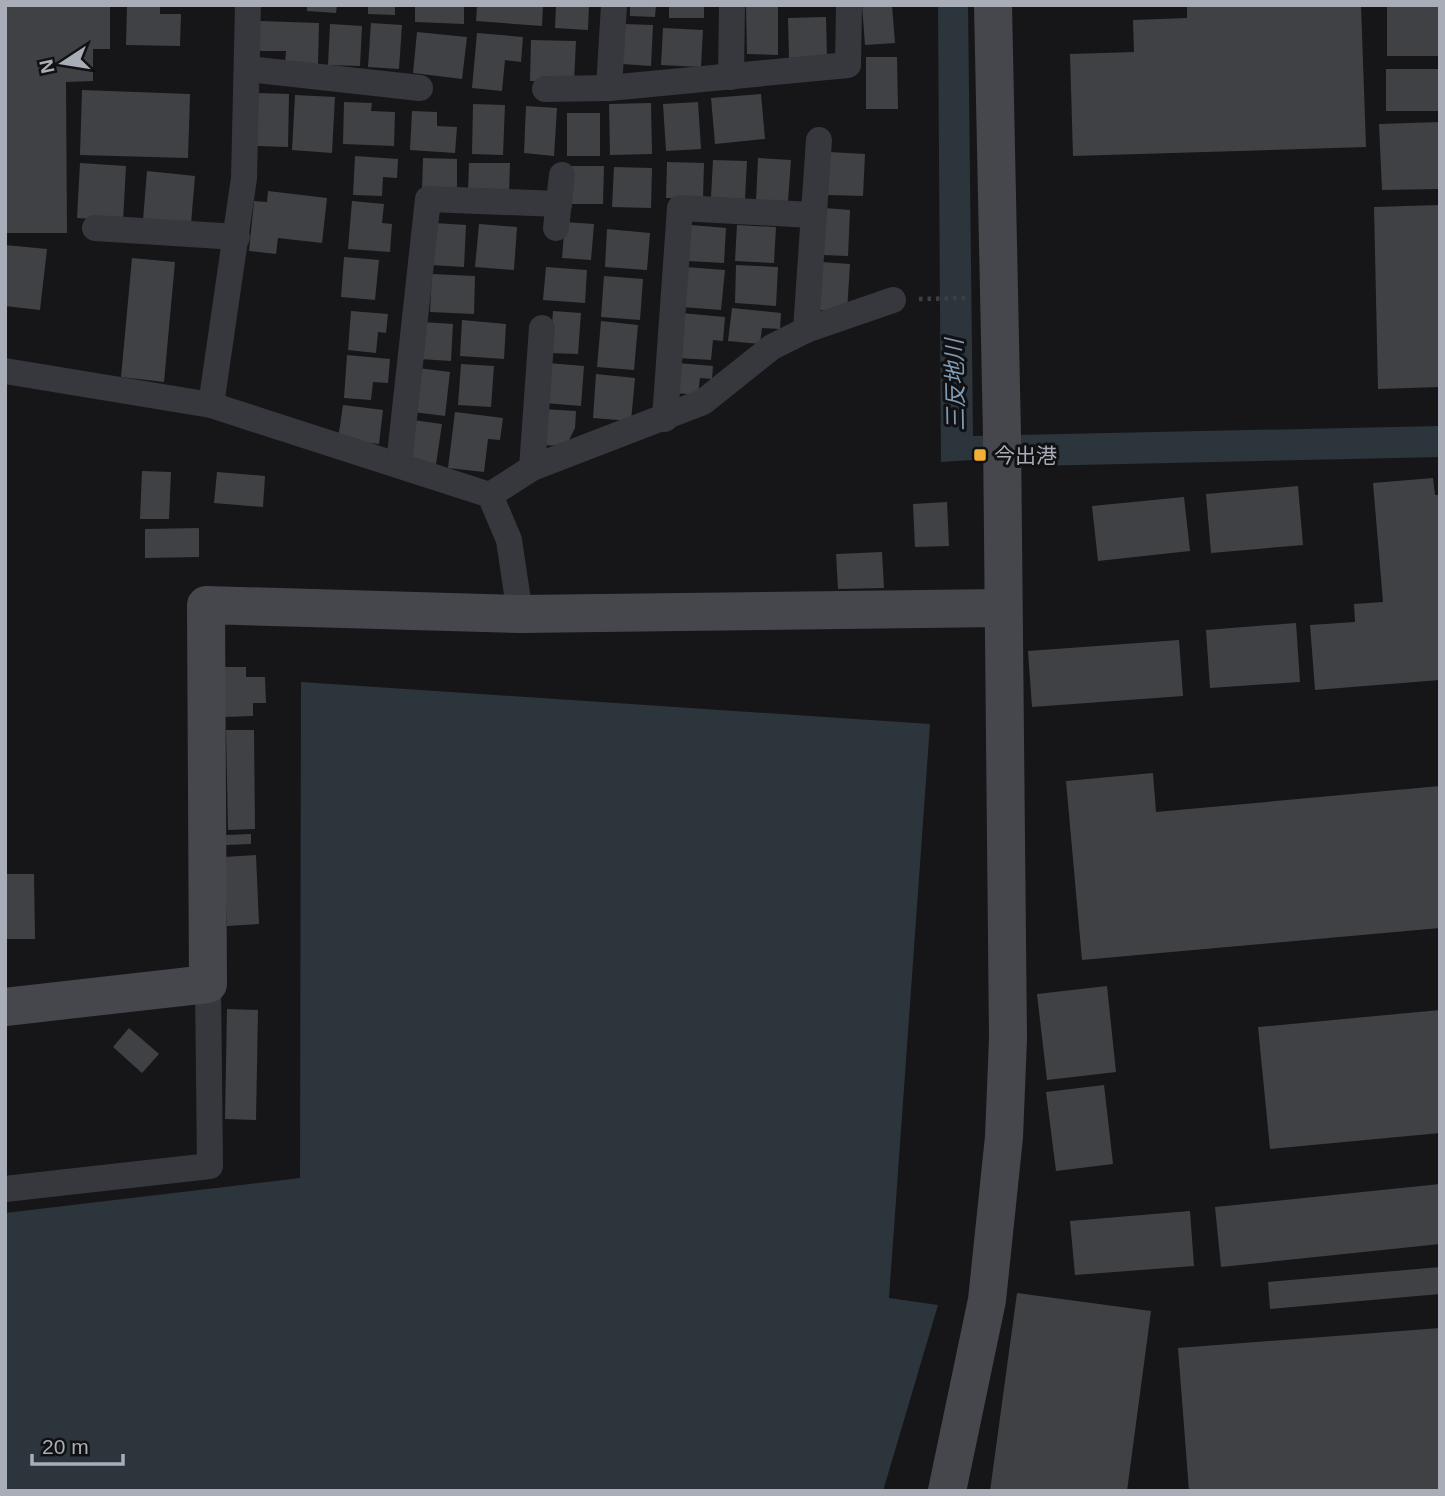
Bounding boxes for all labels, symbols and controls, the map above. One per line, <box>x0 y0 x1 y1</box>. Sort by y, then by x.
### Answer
north arrow <box>28 28 98 98</box>
text: N <box>35 58 59 75</box>
water label: 三反地川 <box>941 336 969 431</box>
place label: 今出港 <box>994 444 1057 467</box>
marker: 今出港 <box>972 447 988 463</box>
scale bar <box>32 1422 122 1466</box>
text: 20 m <box>42 1435 89 1458</box>

